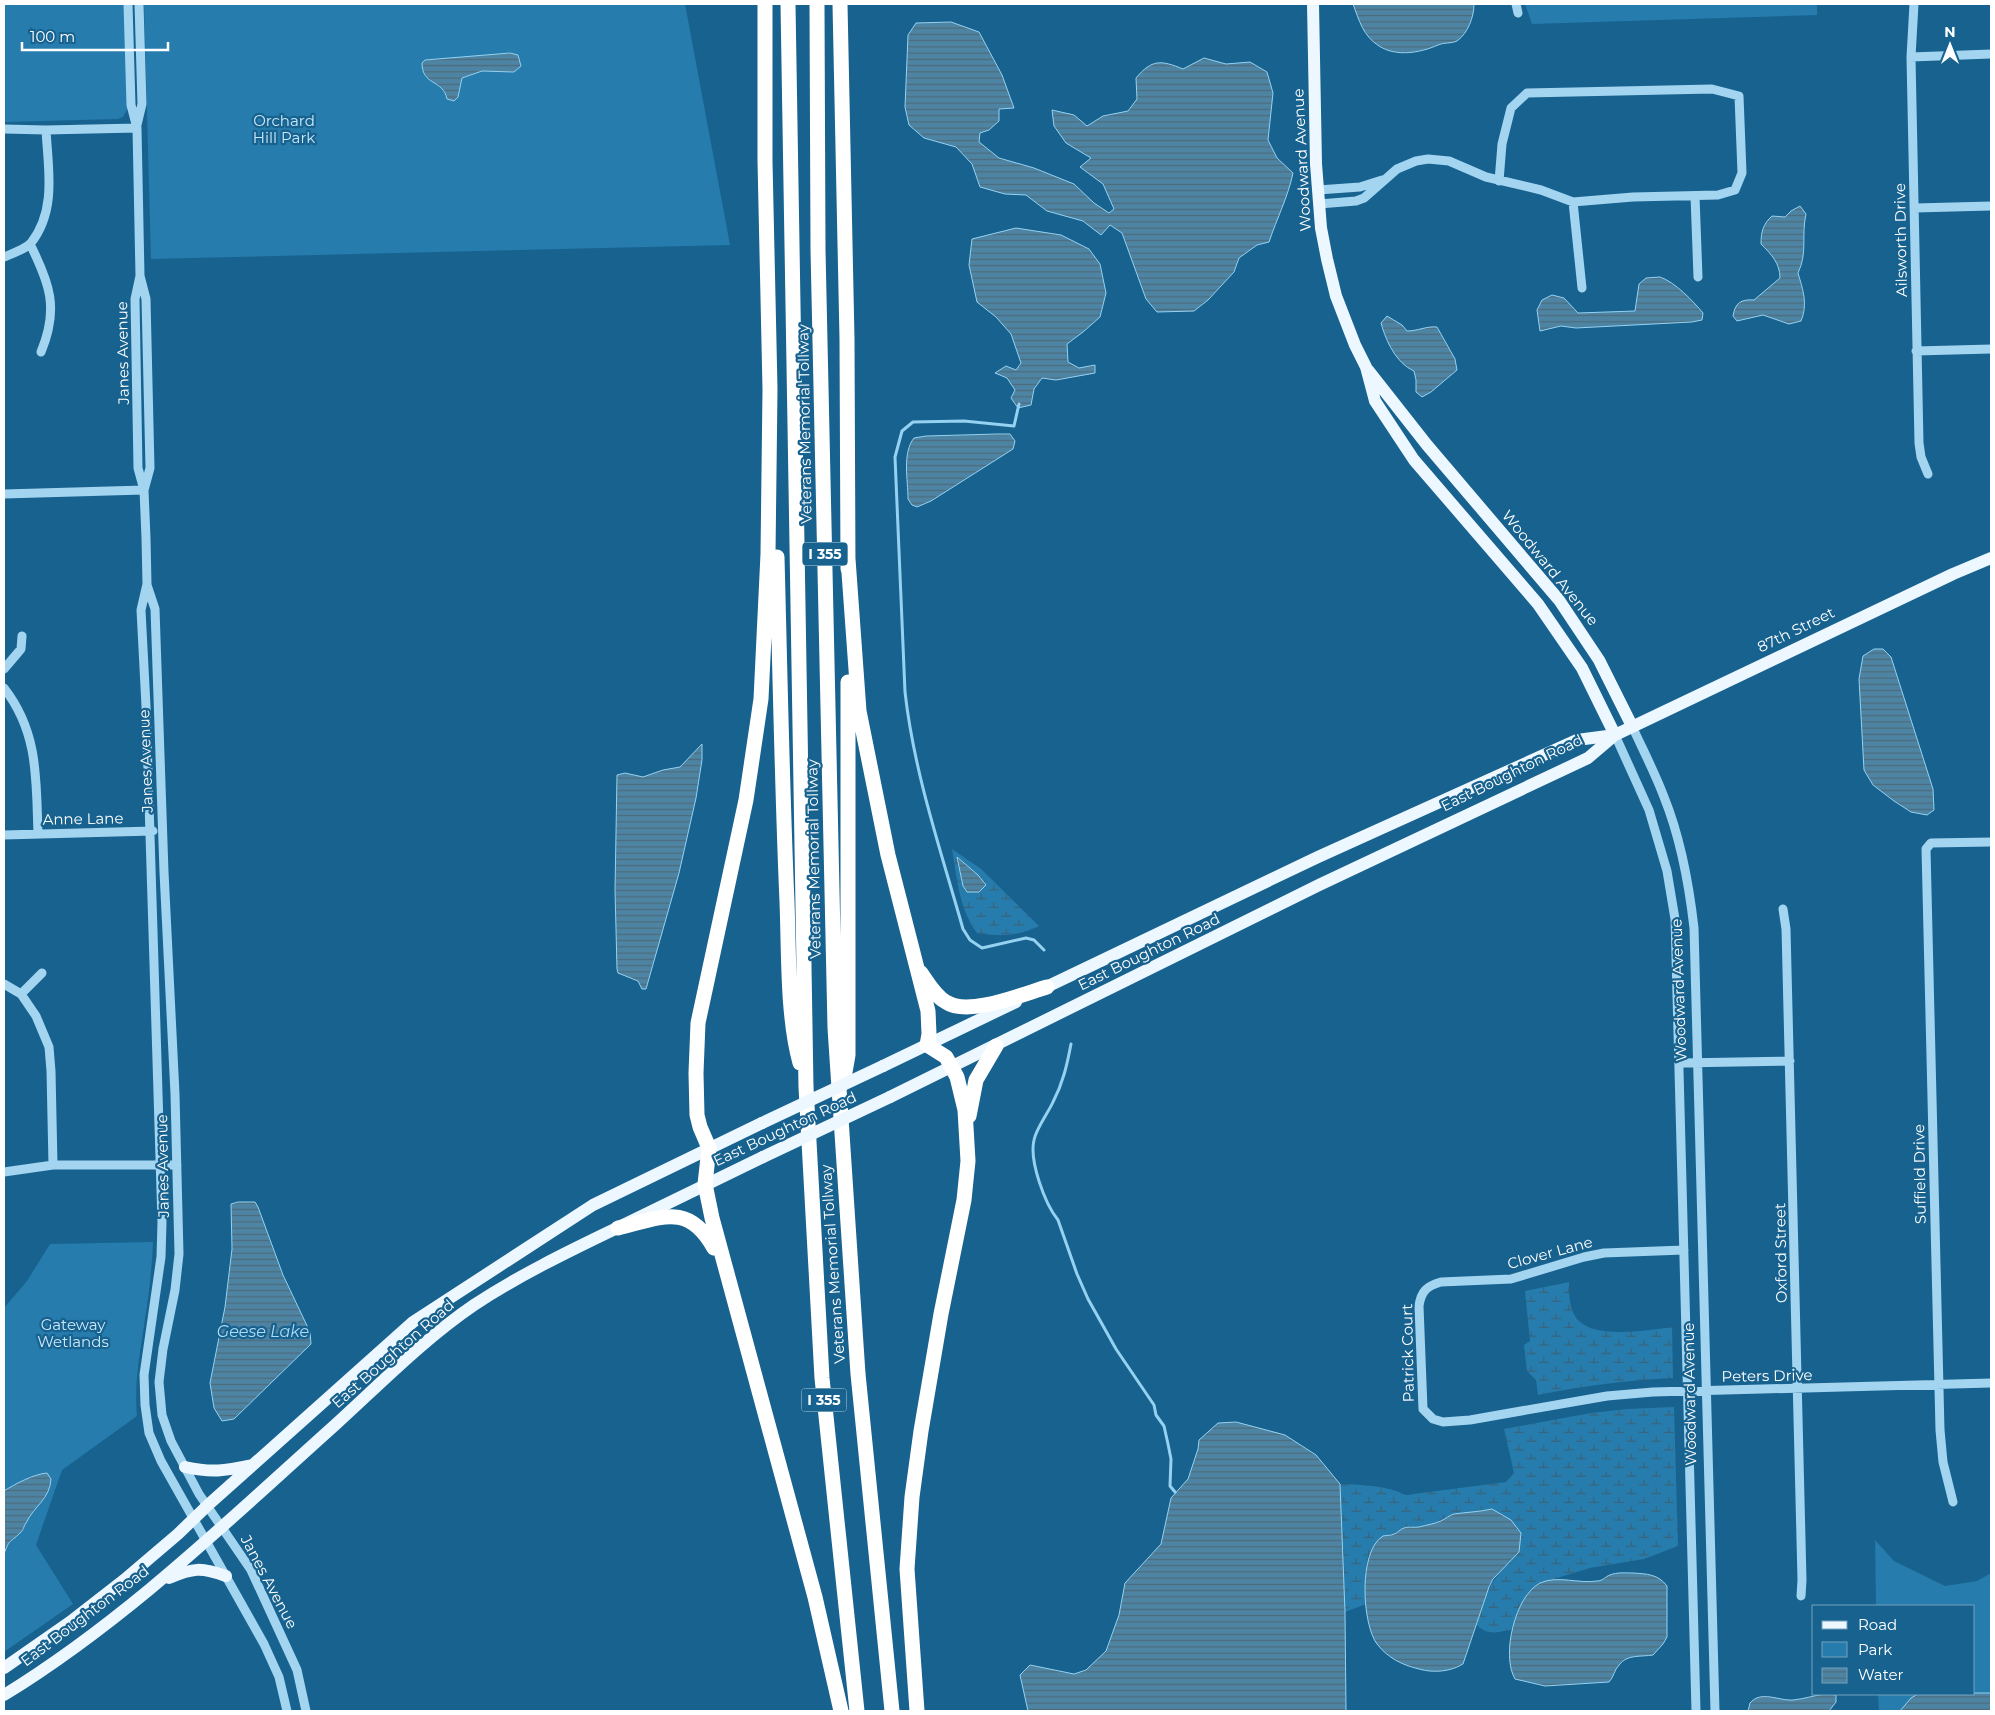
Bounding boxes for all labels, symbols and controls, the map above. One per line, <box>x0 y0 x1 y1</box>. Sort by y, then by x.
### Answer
scale bar <box>22 20 169 52</box>
north arrow <box>1925 20 1975 70</box>
text: N <box>1944 23 1956 41</box>
text: 100 m <box>30 27 75 46</box>
street label: Woodward Avenue <box>1288 88 1315 232</box>
park label: Orchard Hill Park <box>253 111 315 147</box>
street label: Ailsworth Drive <box>1890 183 1911 297</box>
street label: Janes Avenue <box>112 301 133 406</box>
street label: Veterans Memorial Tollway <box>793 323 816 524</box>
street label: Woodward Avenue <box>1498 506 1603 629</box>
road number: I 355 <box>802 542 848 566</box>
street label: 87th Street <box>1754 603 1838 656</box>
street label: Janes Avenue <box>134 709 157 814</box>
street label: East Boughton Road <box>1438 730 1586 815</box>
street label: Veterans Memorial Tollway <box>802 758 825 959</box>
street label: Anne Lane <box>42 808 124 829</box>
street label: East Boughton Road <box>1075 909 1223 994</box>
street label: Woodward Avenue <box>1667 918 1690 1062</box>
street label: East Boughton Road <box>710 1087 859 1170</box>
street label: Janes Avenue <box>152 1114 173 1219</box>
street label: Suffield Drive <box>1909 1124 1930 1224</box>
street label: Veterans Memorial Tollway <box>816 1163 849 1364</box>
street label: Oxford Street <box>1770 1203 1791 1303</box>
street label: Clover Lane <box>1505 1232 1595 1273</box>
street label: East Boughton Road <box>328 1295 458 1412</box>
street label: Patrick Court <box>1397 1303 1418 1403</box>
park label: Gateway Wetlands <box>37 1315 109 1351</box>
water label: Geese Lake <box>217 1322 309 1341</box>
street label: Woodward Avenue <box>1679 1322 1700 1466</box>
street label: Peters Drive <box>1721 1365 1813 1386</box>
road number: I 355 <box>802 1388 846 1412</box>
street label: Janes Avenue <box>236 1531 302 1632</box>
street label: East Boughton Road <box>17 1561 153 1670</box>
legend <box>1812 1605 1975 1695</box>
text: Road <box>1858 1615 1897 1634</box>
text: Park <box>1858 1640 1892 1659</box>
text: Water <box>1858 1665 1904 1684</box>

